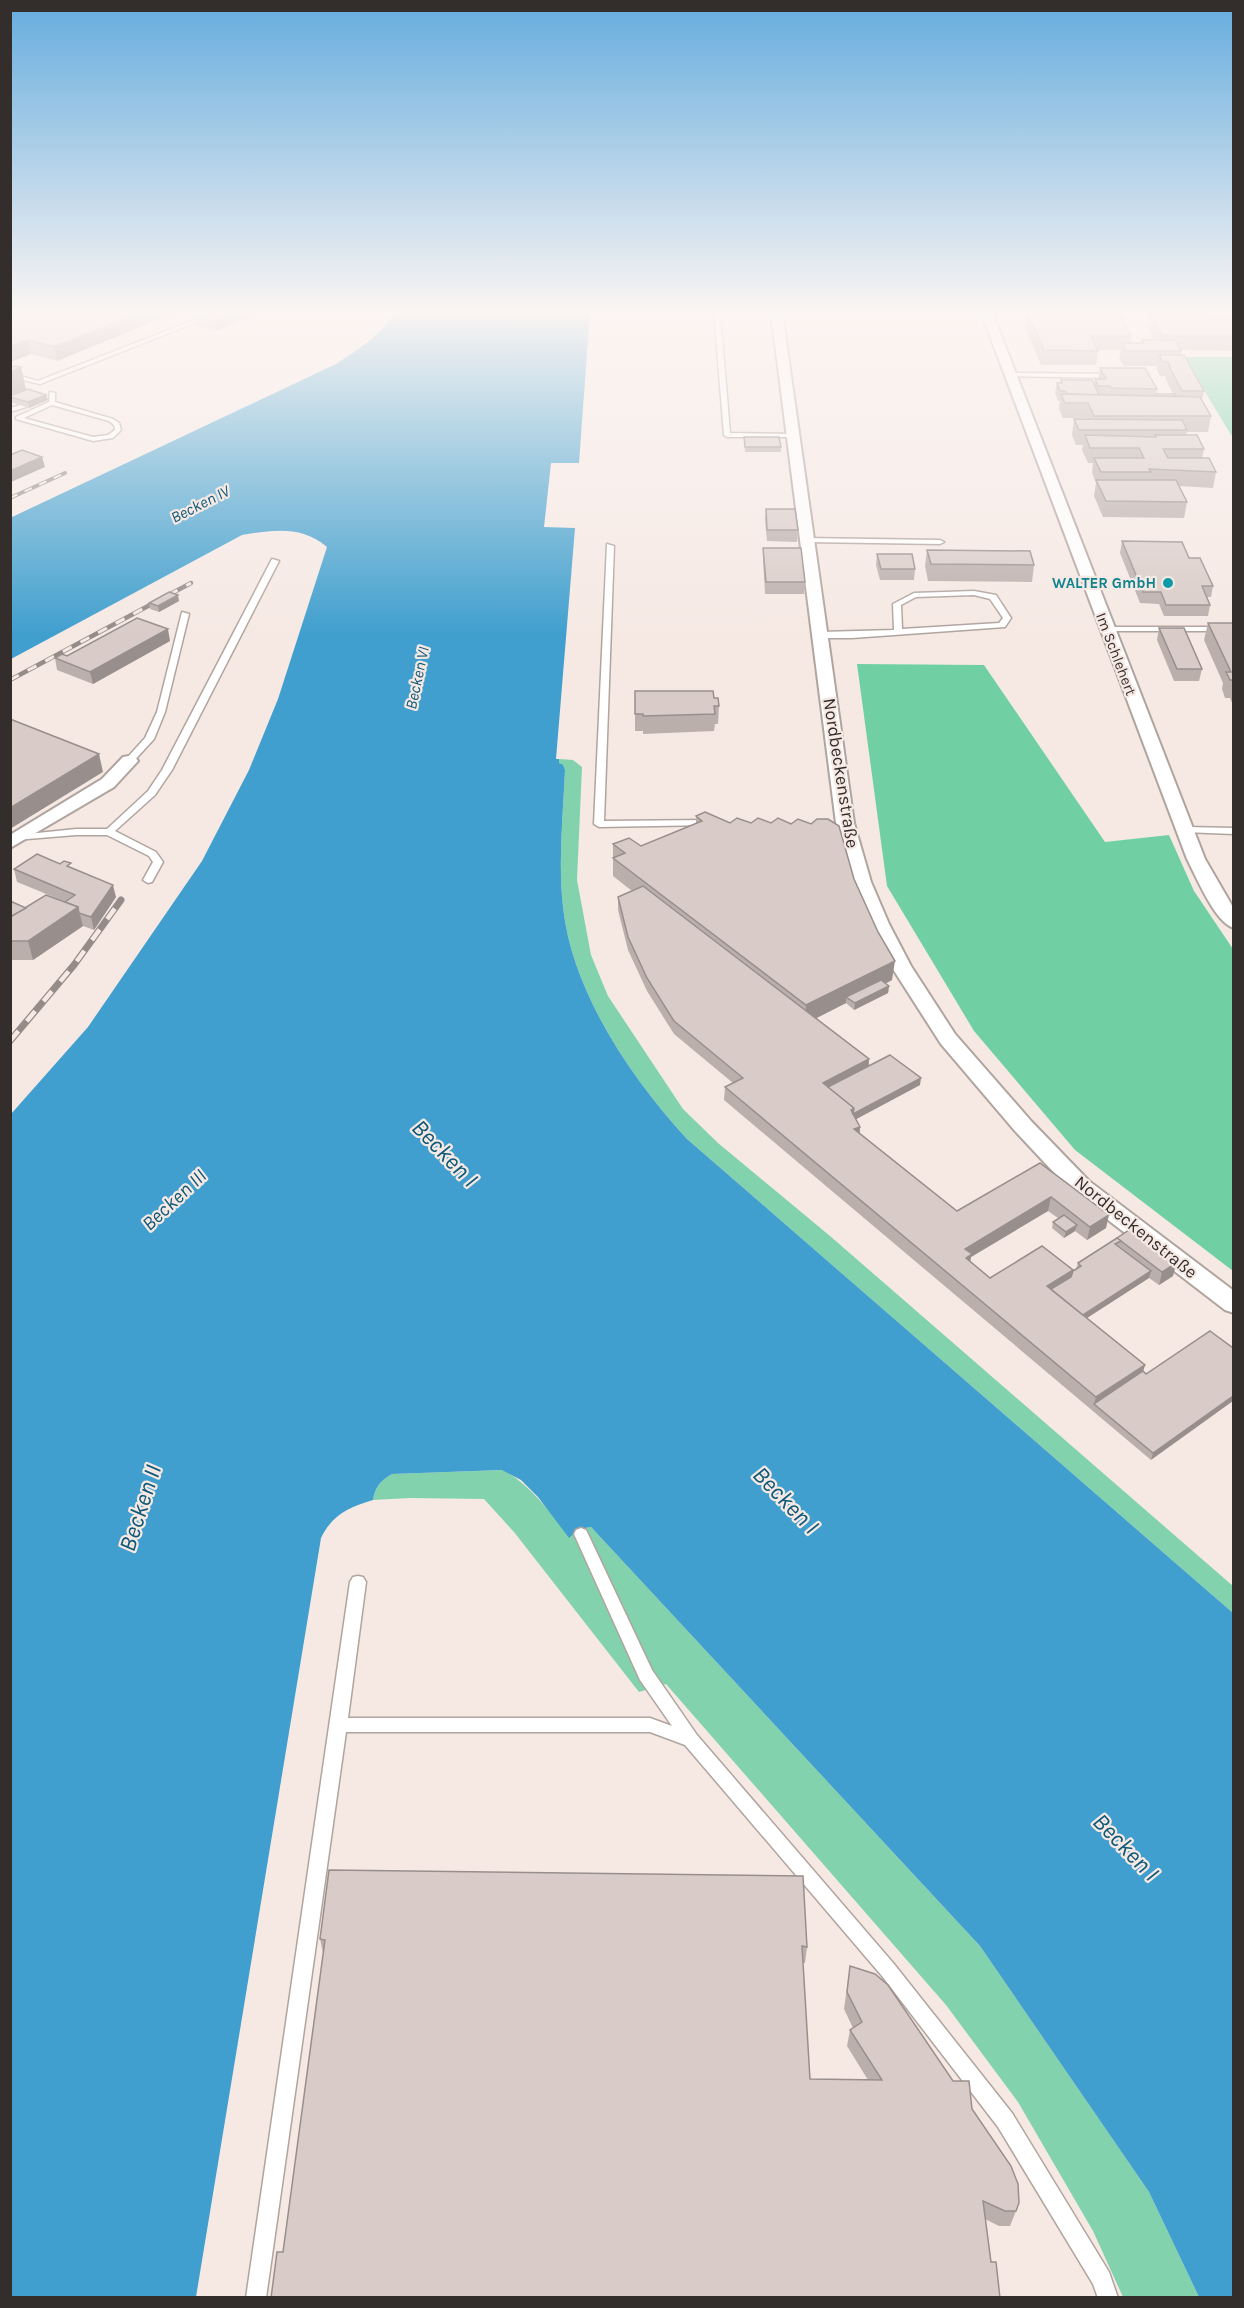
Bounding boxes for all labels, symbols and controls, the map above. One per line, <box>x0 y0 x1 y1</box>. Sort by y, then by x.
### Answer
water label: Becken IV <box>167 481 233 527</box>
place label: WALTER GmbH <box>1052 574 1156 592</box>
marker: WALTER GmbH <box>1161 576 1175 590</box>
street label: Im Schlehert <box>1092 610 1140 698</box>
water label: Becken VI <box>401 645 433 711</box>
street label: Nordbeckenstraße <box>818 696 864 850</box>
water label: Becken I <box>406 1113 484 1193</box>
water label: Becken III <box>137 1165 211 1235</box>
street label: Nordbeckenstraße <box>1070 1171 1202 1283</box>
water label: Becken I <box>747 1460 825 1540</box>
water label: Becken II <box>113 1461 167 1555</box>
water label: Becken I <box>1087 1807 1165 1887</box>

